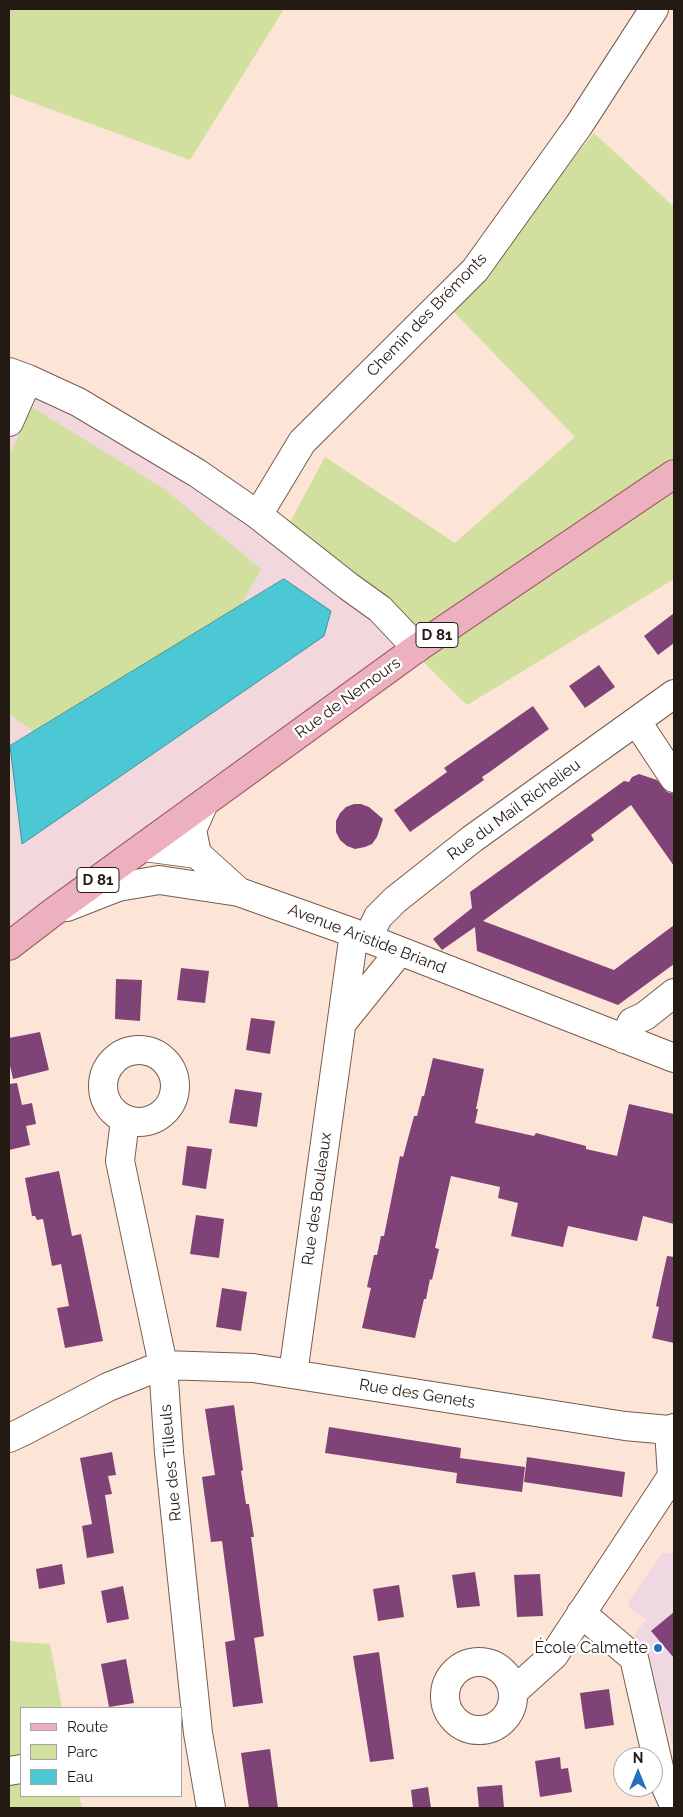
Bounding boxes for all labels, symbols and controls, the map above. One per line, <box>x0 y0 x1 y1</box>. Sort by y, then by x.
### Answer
street label: Chemin des Brémonts <box>363 249 491 381</box>
road number: D 81 <box>416 622 458 648</box>
street label: Rue de Nemours <box>292 653 404 743</box>
street label: Rue du Mail Richelieu <box>444 755 584 865</box>
road number: D 81 <box>77 868 119 892</box>
street label: Avenue Aristide Briand <box>285 900 449 978</box>
street label: Rue des Bouleaux <box>298 1131 336 1267</box>
street label: Rue des Genets <box>358 1375 476 1413</box>
street label: Rue des Tilleuls <box>156 1404 186 1522</box>
place label: École Calmette <box>534 1638 648 1658</box>
marker: École Calmette <box>652 1642 664 1654</box>
legend <box>20 1707 182 1797</box>
text: Route <box>67 1718 108 1736</box>
text: Parc <box>67 1743 98 1761</box>
north arrow <box>613 1747 663 1797</box>
text: N <box>633 1750 643 1766</box>
text: Eau <box>67 1768 93 1786</box>

